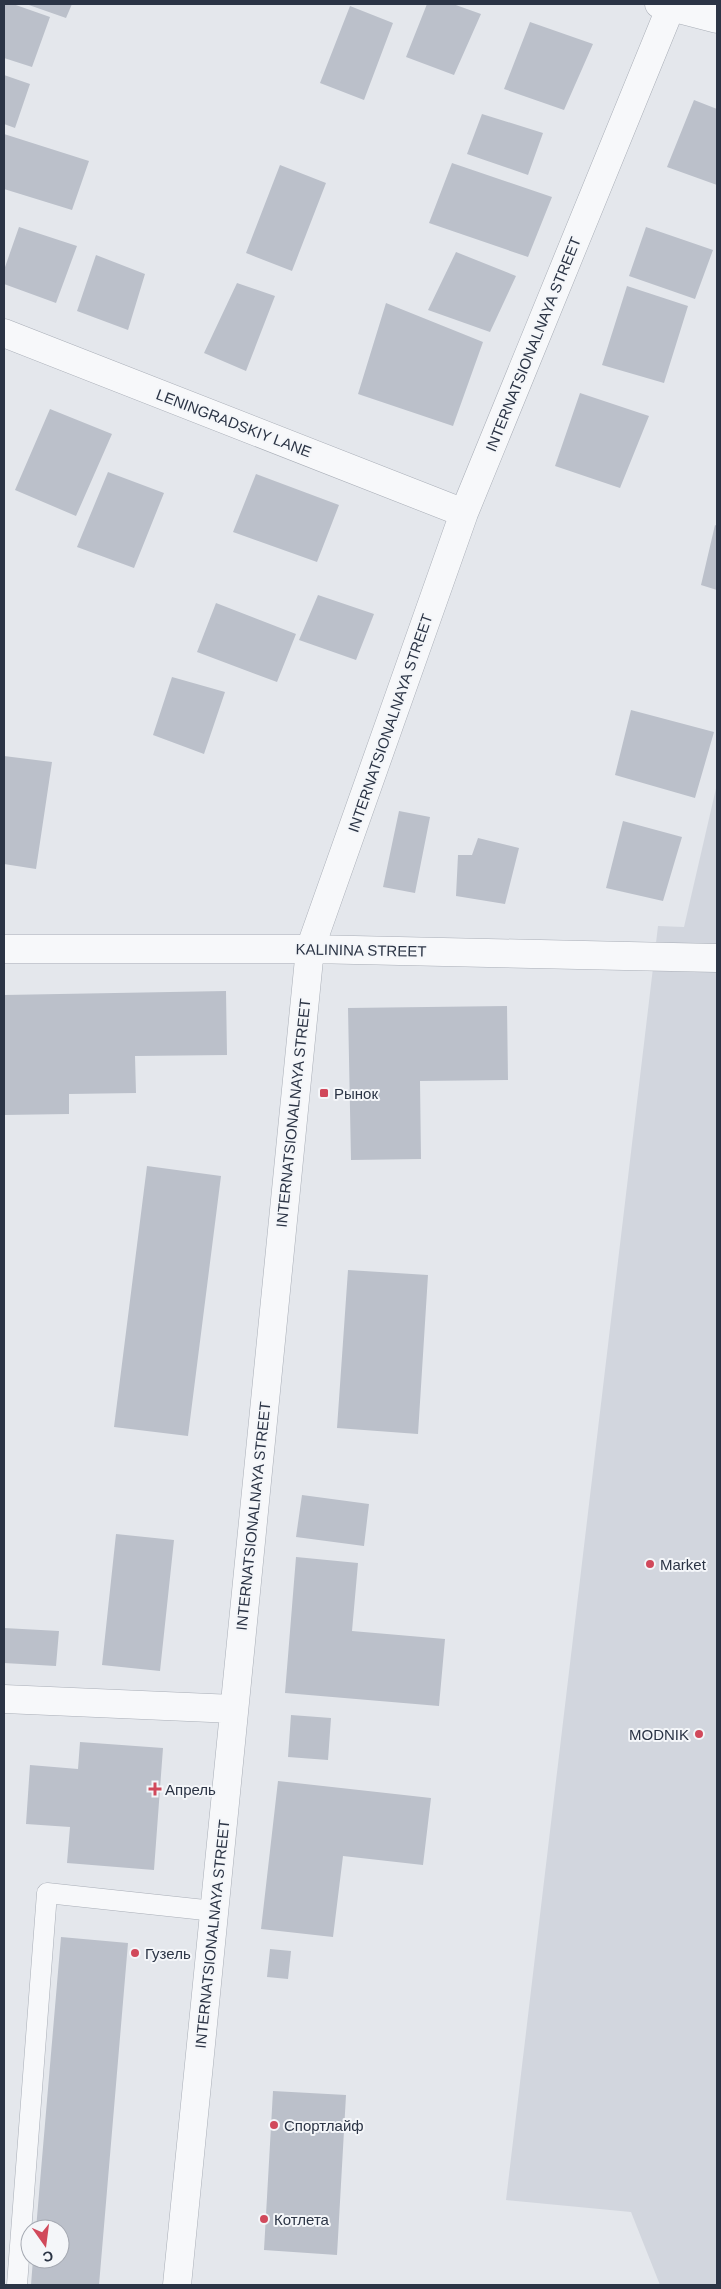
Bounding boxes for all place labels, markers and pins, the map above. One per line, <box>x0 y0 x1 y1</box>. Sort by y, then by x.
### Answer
place label: Рынок <box>334 1085 378 1102</box>
marker: Рынок <box>318 1087 330 1099</box>
place label: Market <box>660 1556 707 1573</box>
marker: Market <box>644 1558 656 1570</box>
place label: MODNIK <box>629 1726 689 1743</box>
marker: MODNIK <box>693 1728 705 1740</box>
place label: Апрель <box>165 1781 216 1798</box>
marker: Апрель <box>149 1783 161 1795</box>
place label: Гузель <box>145 1945 191 1962</box>
marker: Гузель <box>129 1947 141 1959</box>
place label: Спортлайф <box>284 2117 364 2134</box>
marker: Спортлайф <box>268 2119 280 2131</box>
place label: Котлета <box>274 2211 330 2228</box>
marker: Котлета <box>258 2213 270 2225</box>

